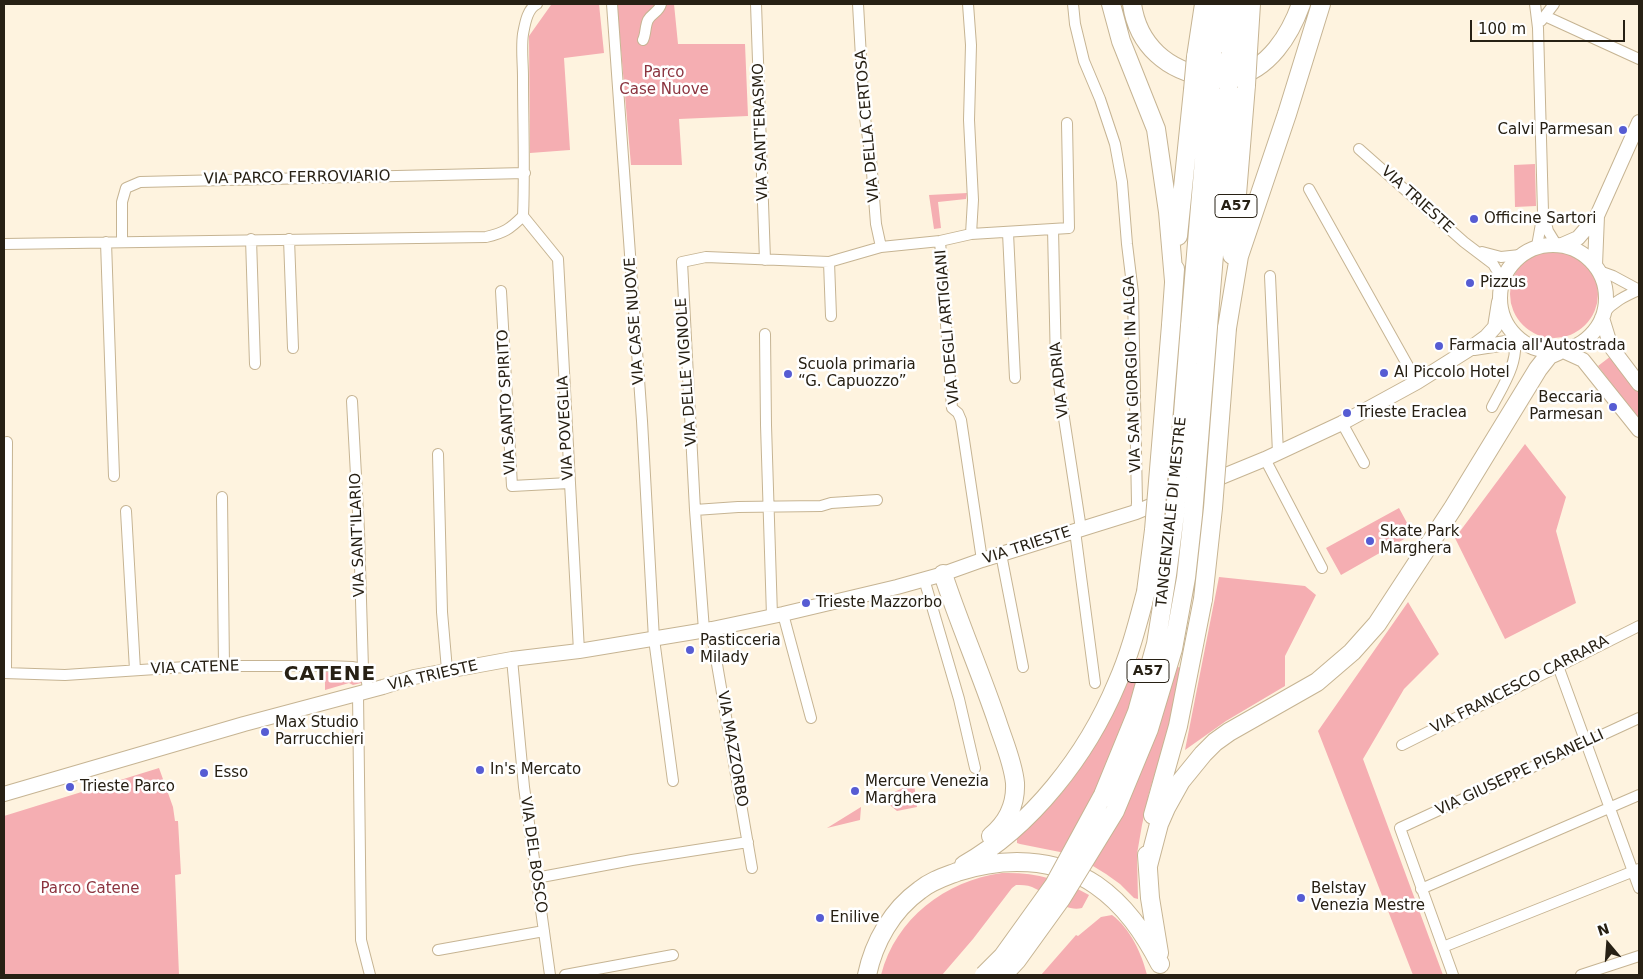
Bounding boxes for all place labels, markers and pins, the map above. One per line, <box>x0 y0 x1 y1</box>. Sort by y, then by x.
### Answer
place label: Calvi Parmesan <box>1498 121 1613 139</box>
marker: Calvi Parmesan <box>1617 124 1629 136</box>
place label: Officine Sartori <box>1484 210 1596 228</box>
marker: Officine Sartori <box>1468 213 1480 225</box>
place label: Pizzus <box>1480 274 1526 292</box>
marker: Pizzus <box>1464 277 1476 289</box>
place label: Farmacia all'Autostrada <box>1449 337 1626 355</box>
marker: Farmacia all'Autostrada <box>1433 340 1445 352</box>
place label: Scuola primaria “G. Capuozzo” <box>798 356 916 391</box>
place label: Al Piccolo Hotel <box>1394 364 1510 382</box>
marker: Al Piccolo Hotel <box>1378 367 1390 379</box>
marker: Scuola primaria “G. Capuozzo” <box>782 368 794 380</box>
place label: Beccaria Parmesan <box>1529 389 1603 424</box>
marker: Beccaria Parmesan <box>1607 401 1619 413</box>
place label: Trieste Eraclea <box>1357 404 1467 422</box>
marker: Trieste Eraclea <box>1341 407 1353 419</box>
place label: Skate Park Marghera <box>1380 523 1459 558</box>
marker: Skate Park Marghera <box>1364 535 1376 547</box>
place label: Trieste Mazzorbo <box>816 594 942 612</box>
marker: Trieste Mazzorbo <box>800 597 812 609</box>
place label: Pasticceria Milady <box>700 632 781 667</box>
marker: Pasticceria Milady <box>684 644 696 656</box>
place label: Max Studio Parrucchieri <box>275 714 364 749</box>
marker: Max Studio Parrucchieri <box>259 726 271 738</box>
place label: In's Mercato <box>490 761 581 779</box>
place label: Esso <box>214 764 248 782</box>
marker: In's Mercato <box>474 764 486 776</box>
marker: Esso <box>198 767 210 779</box>
place label: Mercure Venezia Marghera <box>865 773 989 808</box>
place label: Trieste Parco <box>80 778 175 796</box>
marker: Trieste Parco <box>64 781 76 793</box>
marker: Mercure Venezia Marghera <box>849 785 861 797</box>
place label: Belstay Venezia Mestre <box>1311 880 1425 915</box>
marker: Belstay Venezia Mestre <box>1295 892 1307 904</box>
place label: Enilive <box>830 909 880 927</box>
marker: Enilive <box>814 912 826 924</box>

